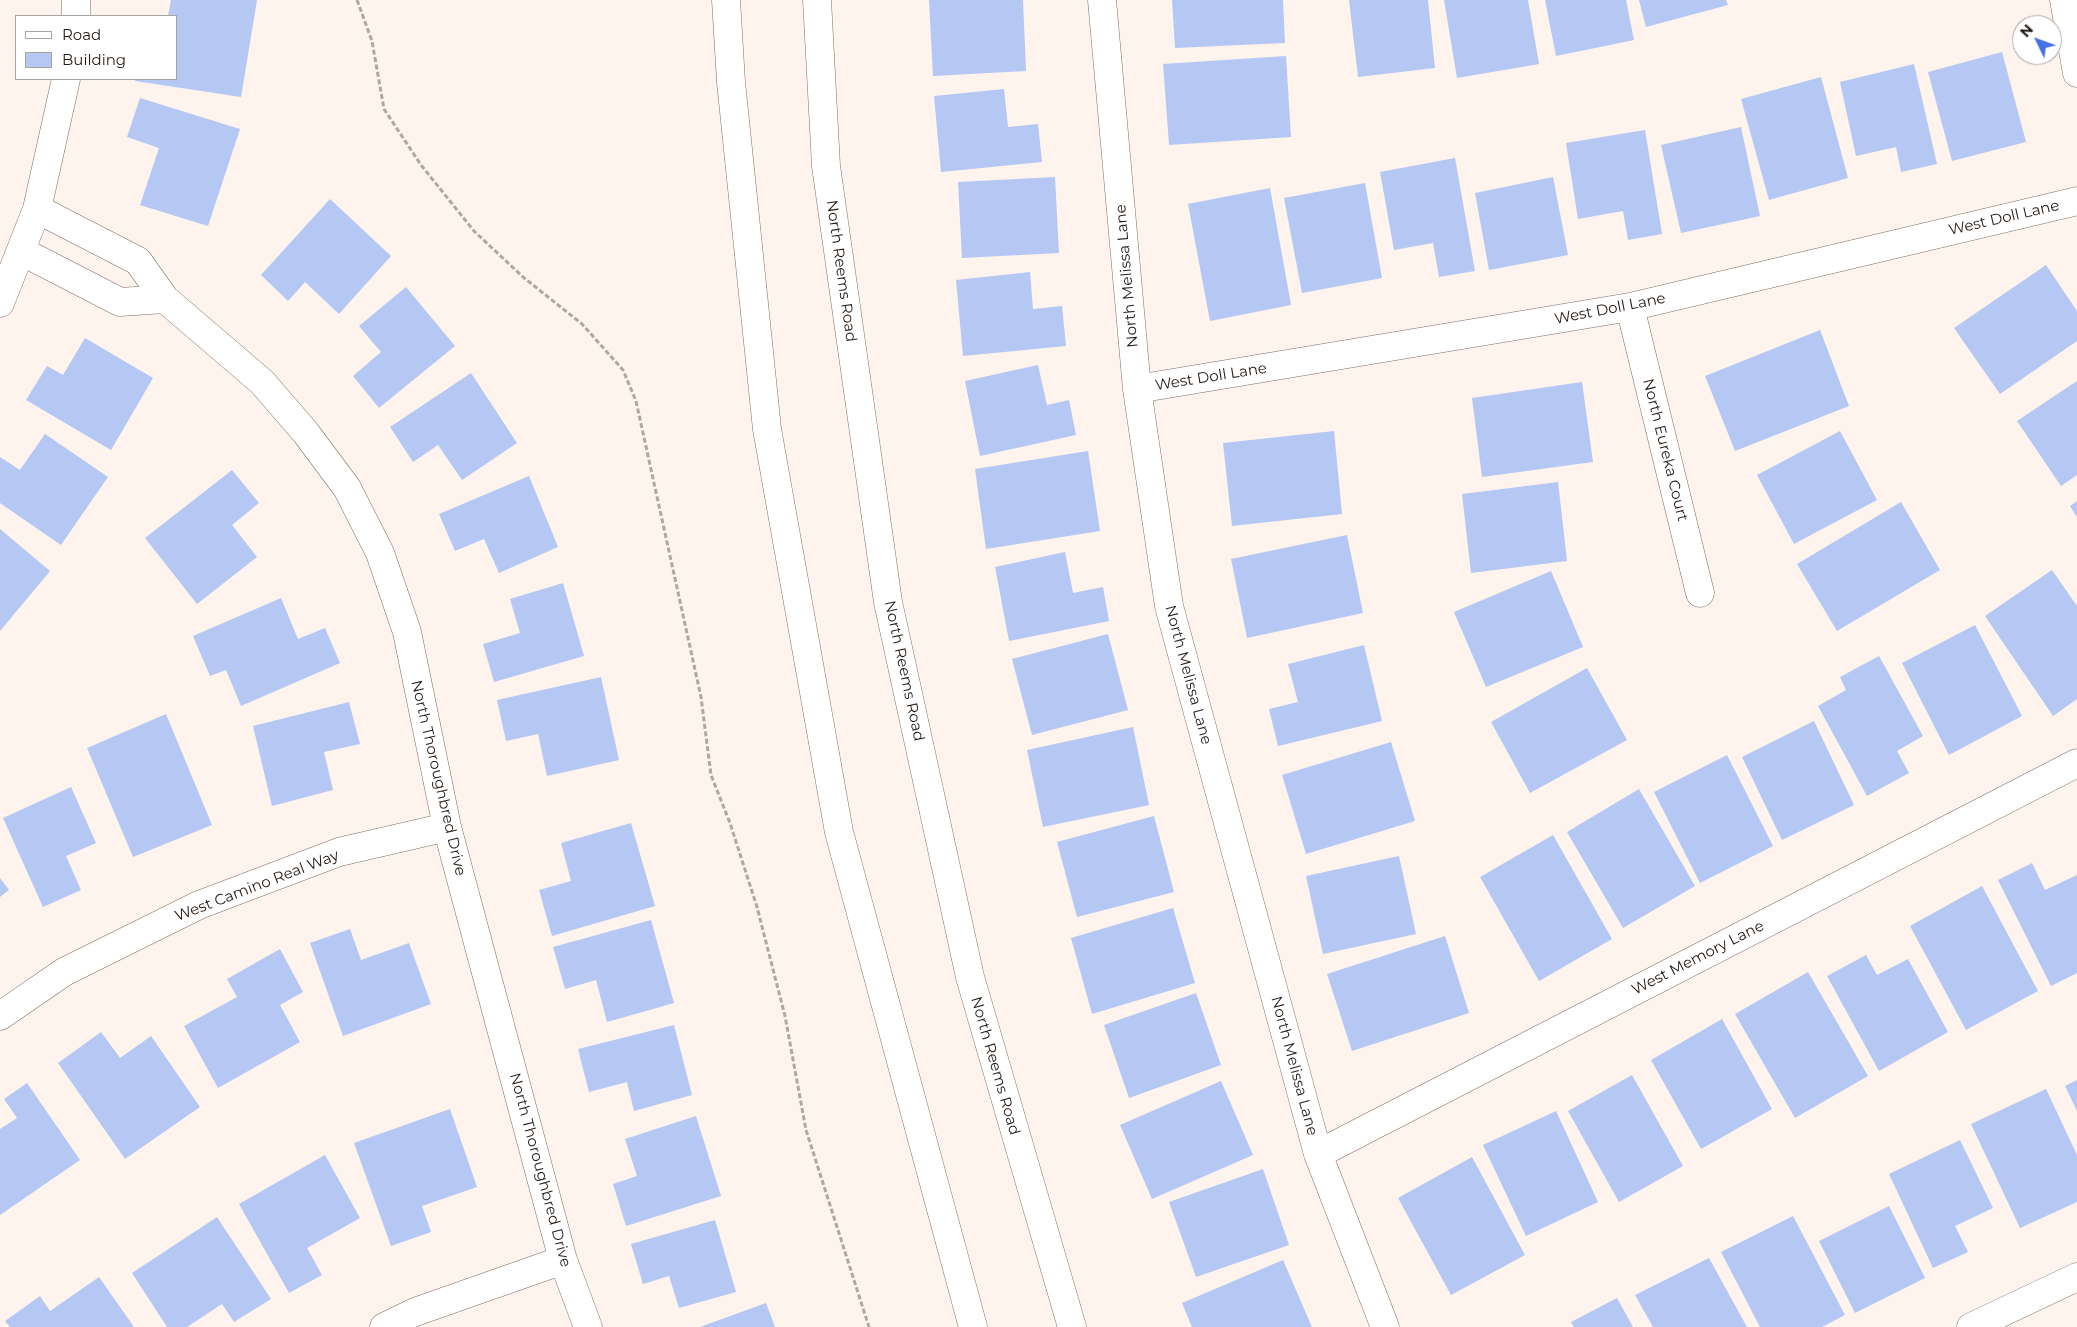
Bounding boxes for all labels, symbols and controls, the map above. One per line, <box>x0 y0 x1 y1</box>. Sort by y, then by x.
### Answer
legend <box>15 15 178 80</box>
north arrow <box>2012 15 2062 65</box>
text: N <box>2016 20 2037 41</box>
text: Road <box>62 25 101 44</box>
text: Building <box>62 50 126 69</box>
street label: West Doll Lane <box>1947 197 2061 239</box>
street label: North Reems Road <box>822 199 860 343</box>
street label: North Melissa Lane <box>1112 204 1142 348</box>
street label: West Doll Lane <box>1553 289 1667 329</box>
street label: West Doll Lane <box>1154 359 1268 395</box>
street label: North Eureka Court <box>1639 377 1691 523</box>
street label: North Reems Road <box>880 599 928 743</box>
street label: North Melissa Lane <box>1161 603 1215 747</box>
street label: North Thoroughbred Drive <box>407 678 469 878</box>
street label: West Camino Real Way <box>173 846 341 926</box>
street label: West Memory Lane <box>1629 917 1767 999</box>
street label: North Melissa Lane <box>1267 994 1321 1138</box>
street label: North Reems Road <box>967 995 1023 1137</box>
street label: North Thoroughbred Drive <box>505 1071 575 1269</box>

